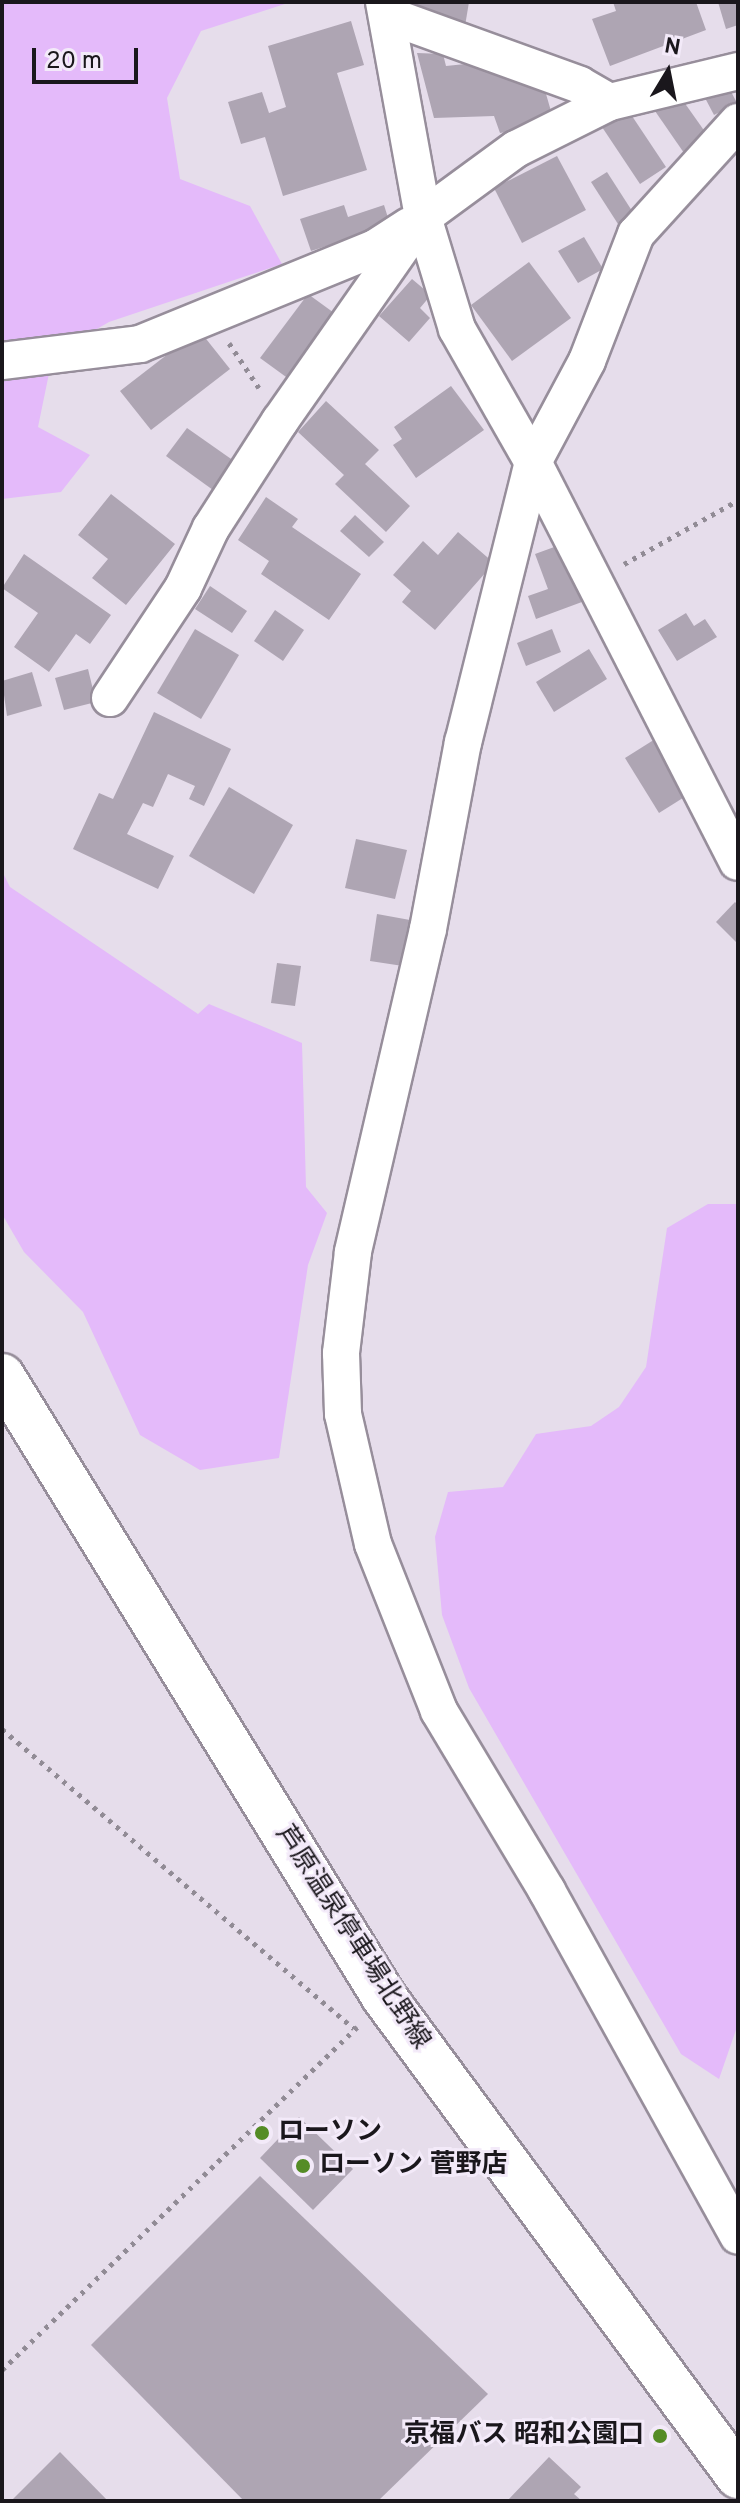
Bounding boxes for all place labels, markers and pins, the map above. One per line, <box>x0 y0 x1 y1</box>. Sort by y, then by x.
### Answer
place label: ローソン <box>278 2117 382 2149</box>
marker: ローソン <box>253 2124 271 2142</box>
place label: ローソン 菅野店 <box>319 2150 507 2182</box>
marker: ローソン 菅野店 <box>294 2157 312 2175</box>
place label: 京福バス 昭和公園口 <box>404 2420 644 2452</box>
marker: 京福バス 昭和公園口 <box>651 2427 669 2445</box>

